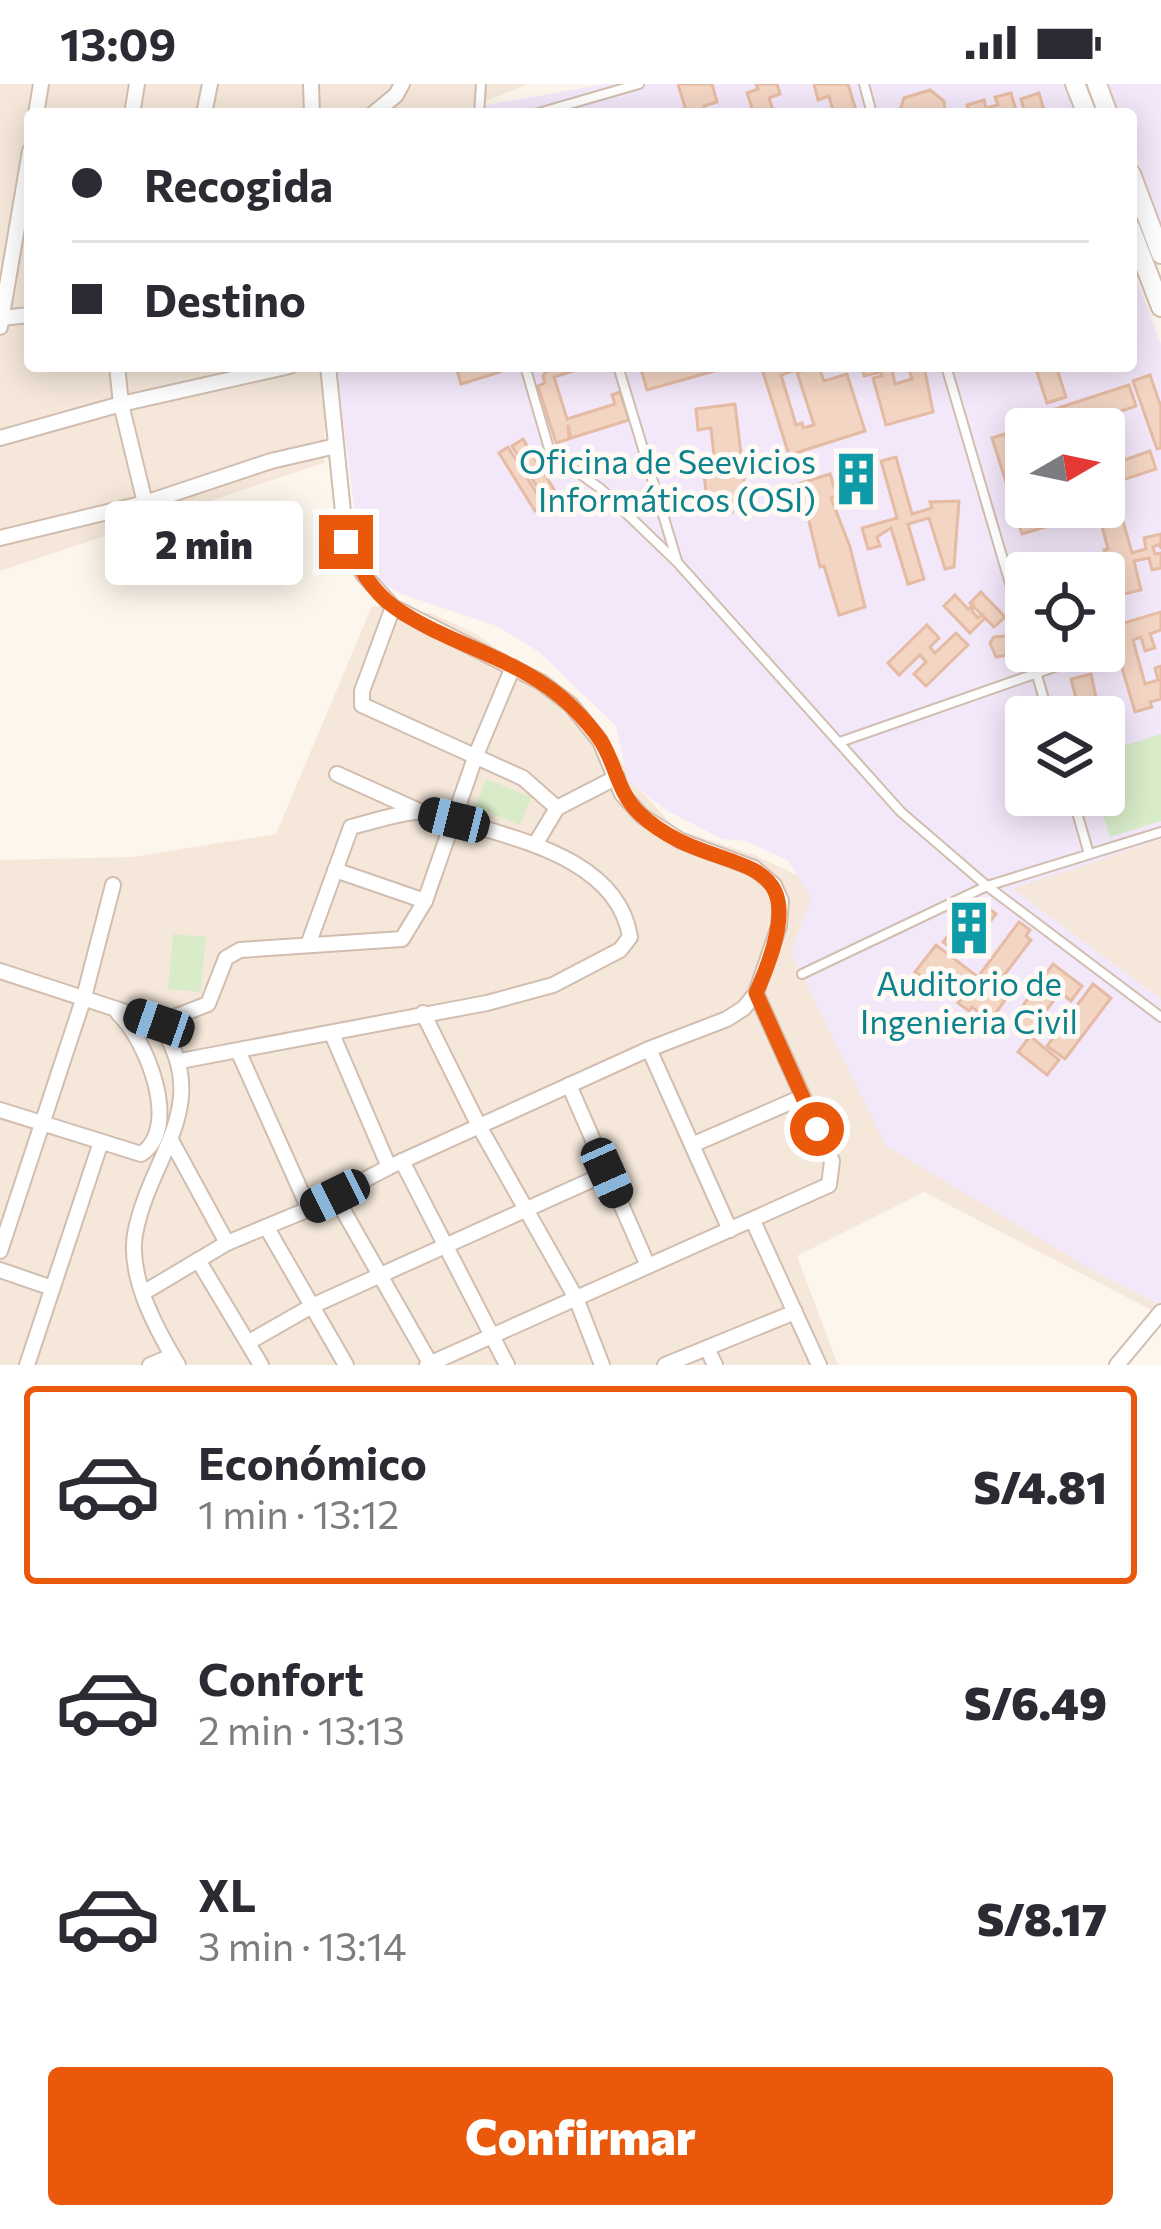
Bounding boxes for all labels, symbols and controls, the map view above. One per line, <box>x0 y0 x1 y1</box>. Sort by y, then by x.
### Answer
text: 13:09 <box>60 15 176 70</box>
text: Recogida <box>144 156 333 211</box>
text: Destino <box>144 271 306 326</box>
north arrow <box>1005 408 1125 528</box>
map controls <box>1005 408 1125 816</box>
place label: Oficina de Seevicios Informáticos (OSI) <box>519 440 816 519</box>
building icon: Oficina de Seevicios Informáticos (OSI) <box>827 450 885 508</box>
callout: 2 min <box>106 500 304 584</box>
route end <box>319 515 373 569</box>
text: 2 min <box>155 519 253 567</box>
button: locate <box>1005 552 1125 672</box>
button: layers <box>1005 696 1125 816</box>
car <box>415 794 493 846</box>
building icon: Auditorio de Ingenieria Civil <box>940 899 998 957</box>
place label: Auditorio de Ingenieria Civil <box>860 962 1078 1041</box>
car <box>119 994 199 1052</box>
route start <box>790 1102 844 1156</box>
car <box>576 1133 638 1213</box>
car <box>295 1164 375 1228</box>
icon: car <box>54 1431 162 1539</box>
text: Económico <box>198 1434 427 1489</box>
text: S/4.81 <box>973 1458 1107 1513</box>
text: 1 min · 13:12 <box>198 1489 399 1537</box>
icon: car <box>54 1647 162 1755</box>
text: Confort <box>198 1650 364 1705</box>
text: S/6.49 <box>964 1674 1107 1729</box>
text: 2 min · 13:13 <box>198 1705 405 1753</box>
icon: car <box>54 1863 162 1971</box>
text: XL <box>198 1866 256 1921</box>
text: S/8.17 <box>977 1890 1107 1945</box>
text: 3 min · 13:14 <box>198 1921 406 1969</box>
button: Confirmar <box>48 2067 1113 2205</box>

